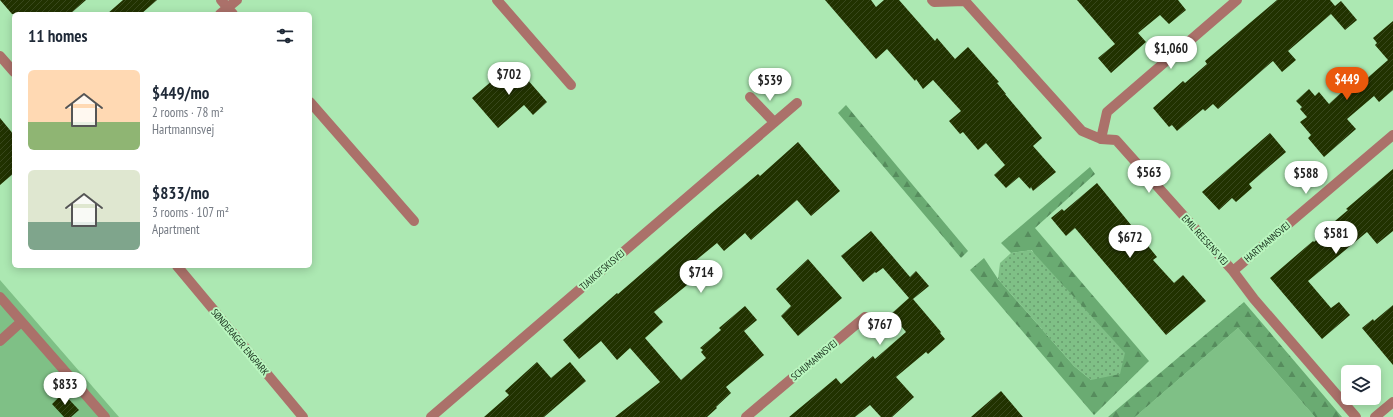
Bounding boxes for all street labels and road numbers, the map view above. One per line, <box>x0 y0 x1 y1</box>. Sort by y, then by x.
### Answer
street label: EMIL REESENS VEJ <box>1179 212 1231 268</box>
street label: HARTMANNSVEJ <box>1241 219 1293 265</box>
street label: TJAIKOFSKISVEJ <box>577 247 627 293</box>
street label: SØNDERAGER ENGPARK <box>208 306 272 378</box>
street label: SCHUMANNSVEJ <box>788 337 840 383</box>

